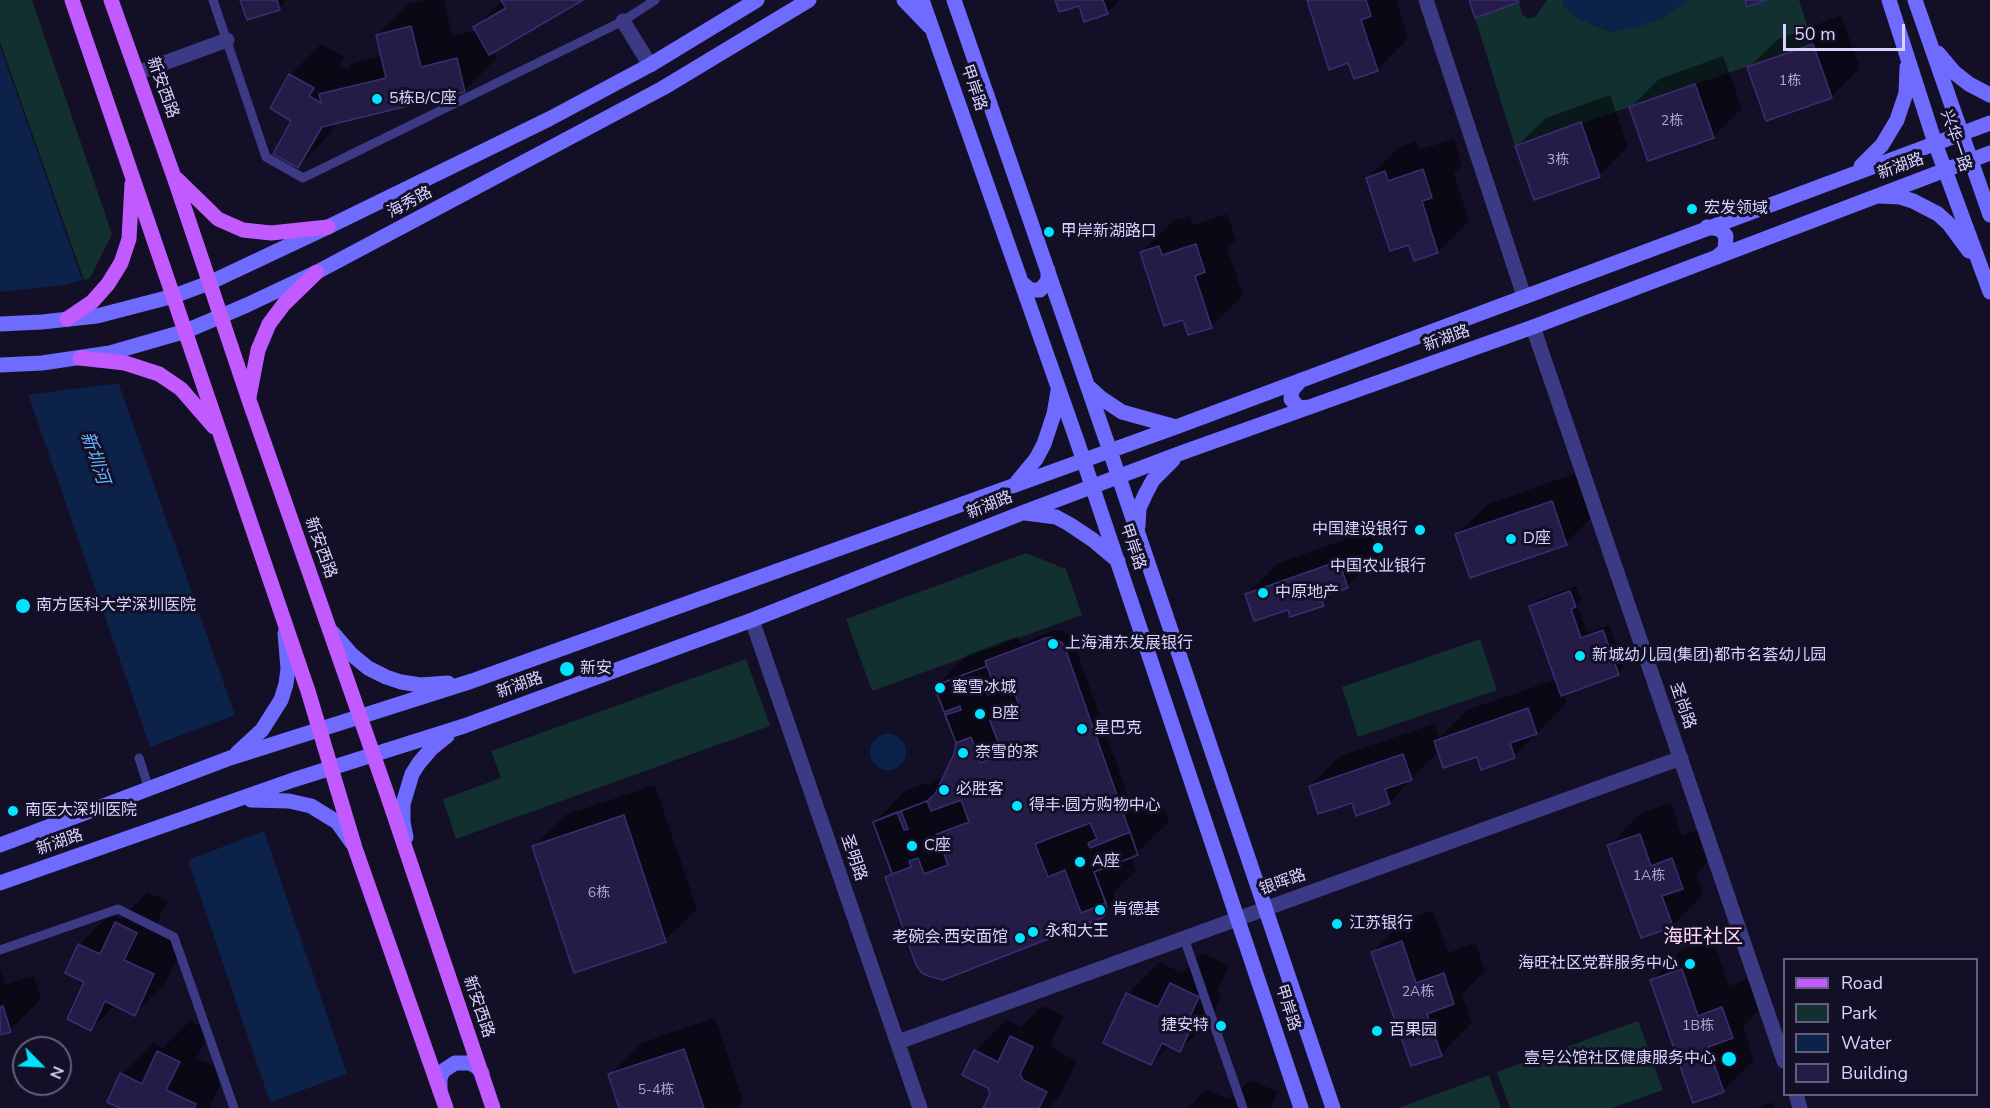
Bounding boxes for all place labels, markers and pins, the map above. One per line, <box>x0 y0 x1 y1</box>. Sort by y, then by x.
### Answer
place label: 5栋B/C座 <box>389 89 457 109</box>
marker: 5栋B/C座 <box>370 92 384 106</box>
place label: 宏发领域 <box>1704 199 1768 219</box>
marker: 宏发领域 <box>1685 202 1699 216</box>
place label: 甲岸新湖路口 <box>1061 222 1157 242</box>
marker: 甲岸新湖路口 <box>1042 225 1056 239</box>
place label: 中国建设银行 <box>1312 520 1408 540</box>
marker: 中国建设银行 <box>1413 523 1427 537</box>
place label: D座 <box>1523 529 1551 549</box>
marker: D座 <box>1504 532 1518 546</box>
marker: 中国农业银行 <box>1371 541 1385 555</box>
place label: 中国农业银行 <box>1330 557 1426 577</box>
place label: 中原地产 <box>1275 583 1339 603</box>
marker: 中原地产 <box>1256 586 1270 600</box>
place label: 南方医科大学深圳医院 <box>36 596 196 616</box>
marker: 南方医科大学深圳医院 <box>14 597 32 615</box>
place label: 上海浦东发展银行 <box>1065 634 1193 654</box>
marker: 上海浦东发展银行 <box>1046 637 1060 651</box>
place label: 新城幼儿园(集团)都市名荟幼儿园 <box>1592 646 1826 666</box>
marker: 新城幼儿园(集团)都市名荟幼儿园 <box>1573 649 1587 663</box>
place label: 新安 <box>580 659 612 679</box>
marker: 新安 <box>558 660 576 678</box>
place label: 蜜雪冰城 <box>952 678 1016 698</box>
marker: 蜜雪冰城 <box>933 681 947 695</box>
place label: B座 <box>992 704 1019 724</box>
marker: B座 <box>973 707 987 721</box>
place label: 星巴克 <box>1094 719 1142 739</box>
marker: 星巴克 <box>1075 722 1089 736</box>
place label: 奈雪的茶 <box>975 743 1039 763</box>
marker: 奈雪的茶 <box>956 746 970 760</box>
place label: 必胜客 <box>956 780 1004 800</box>
marker: 必胜客 <box>937 783 951 797</box>
place label: 得丰·圆方购物中心 <box>1029 796 1161 816</box>
marker: 得丰·圆方购物中心 <box>1010 799 1024 813</box>
place label: 南医大深圳医院 <box>25 801 137 821</box>
marker: 南医大深圳医院 <box>6 804 20 818</box>
place label: C座 <box>924 836 951 856</box>
marker: C座 <box>905 839 919 853</box>
place label: A座 <box>1092 852 1120 872</box>
marker: A座 <box>1073 855 1087 869</box>
place label: 肯德基 <box>1112 900 1160 920</box>
marker: 肯德基 <box>1093 903 1107 917</box>
place label: 江苏银行 <box>1349 914 1413 934</box>
marker: 江苏银行 <box>1330 917 1344 931</box>
place label: 永和大王 <box>1045 922 1109 942</box>
marker: 永和大王 <box>1026 925 1040 939</box>
place label: 老碗会·西安面馆 <box>892 928 1008 948</box>
marker: 老碗会·西安面馆 <box>1013 931 1027 945</box>
place label: 海旺社区党群服务中心 <box>1518 954 1678 974</box>
marker: 海旺社区党群服务中心 <box>1683 957 1697 971</box>
place label: 捷安特 <box>1161 1016 1209 1036</box>
marker: 捷安特 <box>1214 1019 1228 1033</box>
place label: 百果园 <box>1389 1021 1437 1041</box>
marker: 百果园 <box>1370 1024 1384 1038</box>
place label: 壹号公馆社区健康服务中心 <box>1524 1049 1716 1069</box>
marker: 壹号公馆社区健康服务中心 <box>1720 1050 1738 1068</box>

